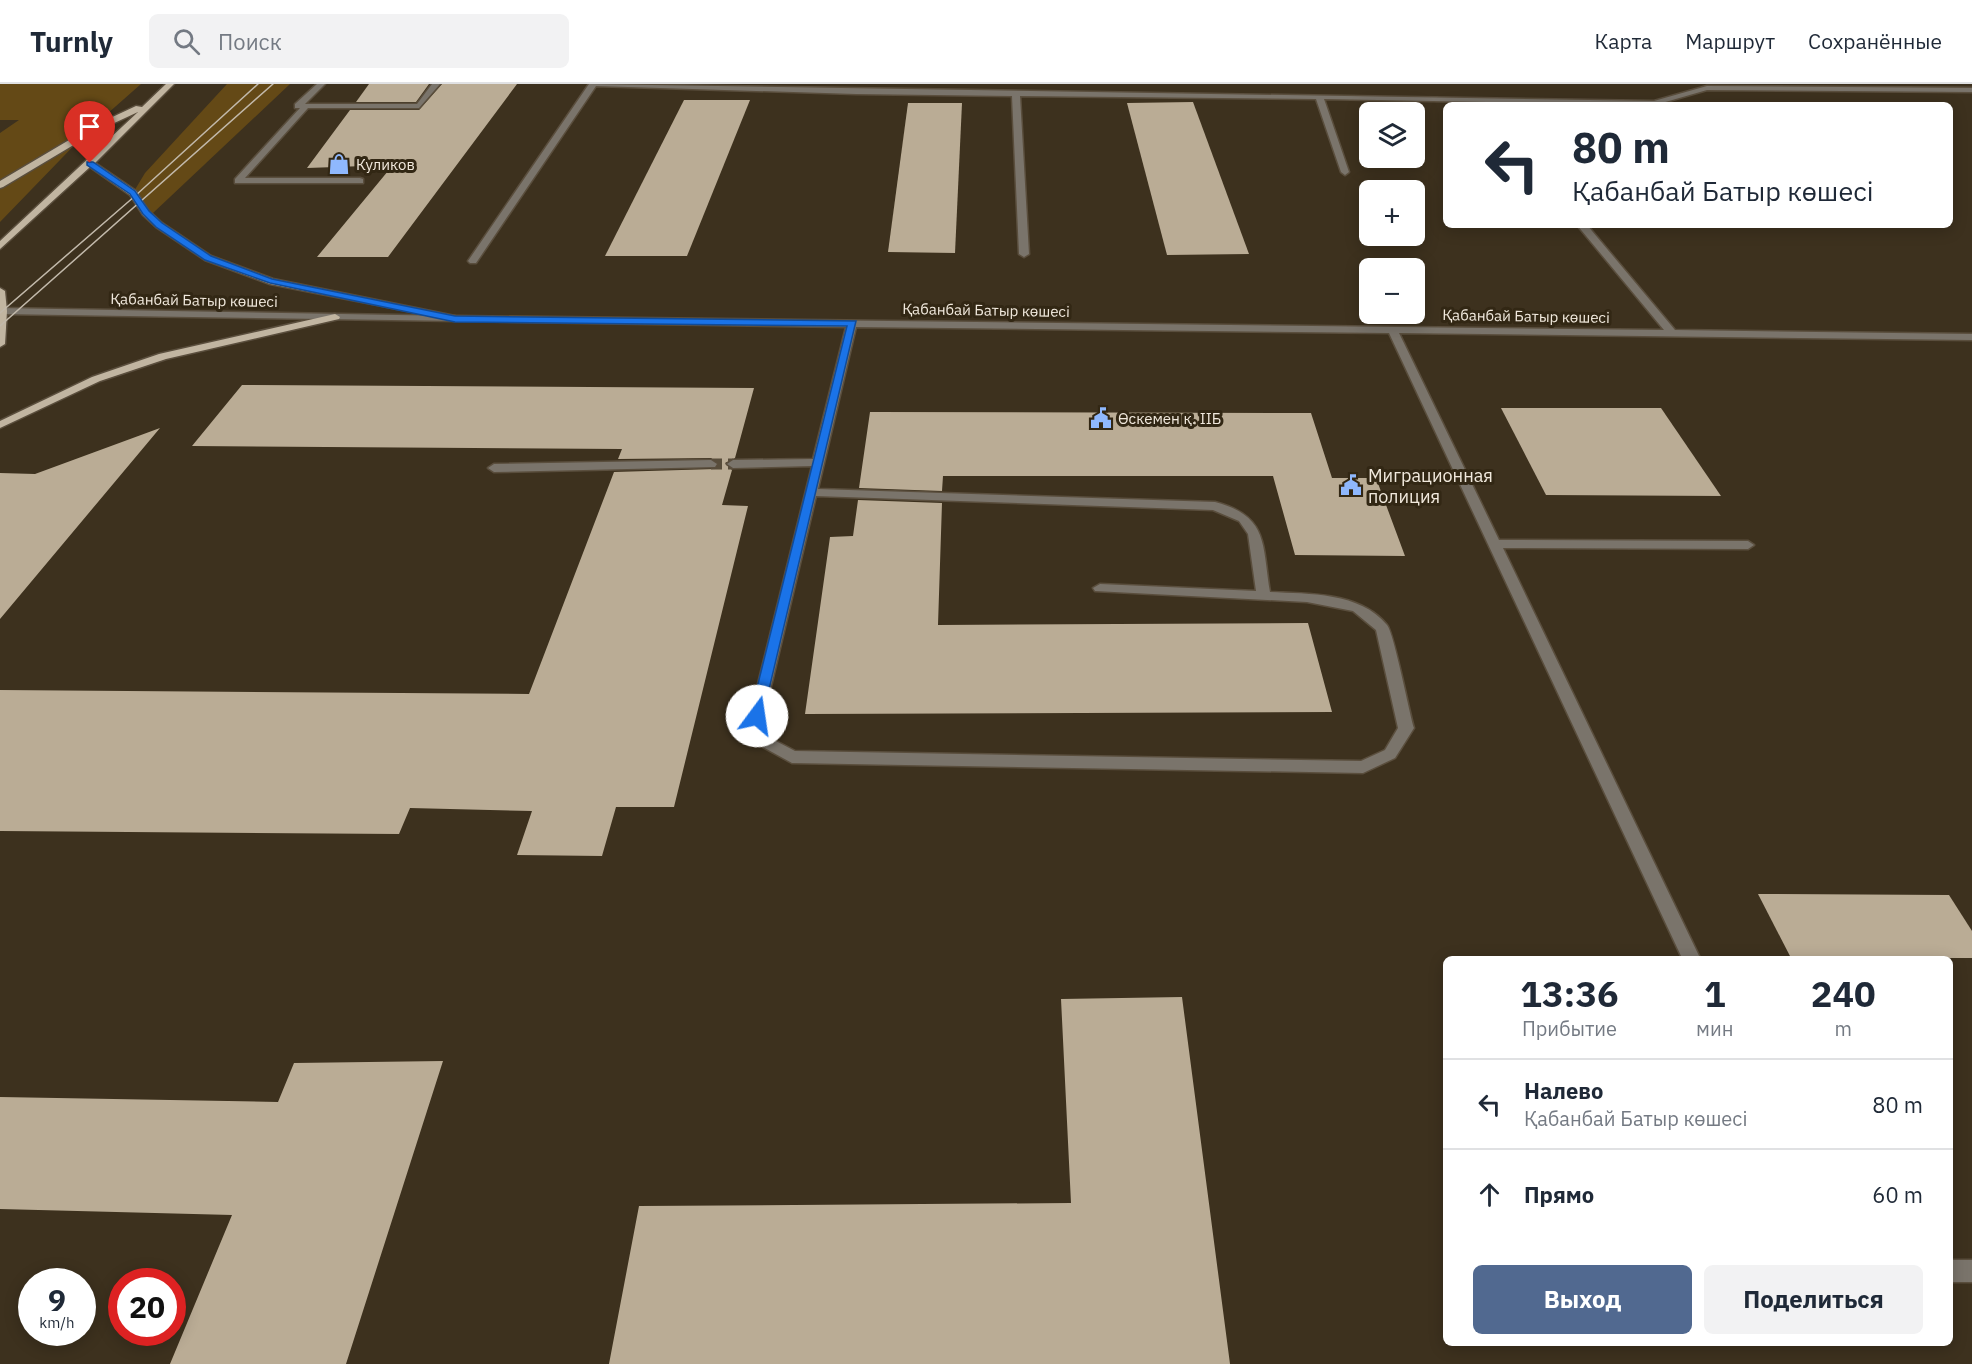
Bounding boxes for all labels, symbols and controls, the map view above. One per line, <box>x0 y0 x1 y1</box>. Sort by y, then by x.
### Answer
search box <box>149 14 569 68</box>
text: Turnly <box>30 23 113 60</box>
icon: search <box>170 25 203 58</box>
text: Поиск <box>218 27 282 56</box>
text: Карта <box>1594 27 1652 55</box>
text: Маршрут <box>1685 27 1775 55</box>
text: Сохранённые <box>1808 27 1942 55</box>
pin <box>64 101 115 163</box>
map controls <box>1359 102 1425 324</box>
button: layers <box>1359 102 1425 168</box>
icon: arrive <box>73 110 106 143</box>
text: 80 m <box>1572 120 1670 175</box>
icon: left <box>1473 126 1551 204</box>
shop icon: Куликов <box>327 152 351 176</box>
place label: Куликов <box>356 155 415 174</box>
text: Қабанбай Батыр көшесі <box>1572 173 1874 208</box>
button: + <box>1359 180 1425 246</box>
button: − <box>1359 258 1425 324</box>
street label: Қабанбай Батыр көшесі <box>110 289 278 311</box>
street label: Қабанбай Батыр көшесі <box>902 299 1070 321</box>
street label: Қабанбай Батыр көшесі <box>1442 305 1610 327</box>
public building icon: Өскемен қ. ІІБ <box>1089 406 1113 430</box>
place label: Өскемен қ. ІІБ <box>1118 409 1221 428</box>
place label: Миграционная полиция <box>1368 464 1493 508</box>
public building icon: Миграционная полиция <box>1339 473 1363 497</box>
position arrow <box>725 684 789 748</box>
text: 13:36 <box>1520 970 1619 1017</box>
text: 1 <box>1704 970 1726 1017</box>
text: 240 <box>1811 970 1876 1017</box>
text: Прибытие <box>1522 1015 1617 1042</box>
text: мин <box>1696 1015 1733 1042</box>
text: m <box>1834 1015 1852 1042</box>
text: Налево <box>1524 1076 1603 1105</box>
icon: left <box>1473 1088 1506 1121</box>
text: 80 m <box>1872 1090 1923 1119</box>
text: Қабанбай Батыр көшесі <box>1524 1105 1747 1132</box>
icon: ahead <box>1473 1178 1506 1211</box>
text: Прямо <box>1524 1180 1594 1209</box>
text: 60 m <box>1872 1180 1923 1209</box>
button: Выход <box>1473 1265 1692 1334</box>
button: Поделиться <box>1704 1265 1923 1334</box>
speed limit sign: 20 <box>108 1268 186 1346</box>
text: 9 <box>48 1280 66 1319</box>
text: km/h <box>39 1313 75 1332</box>

